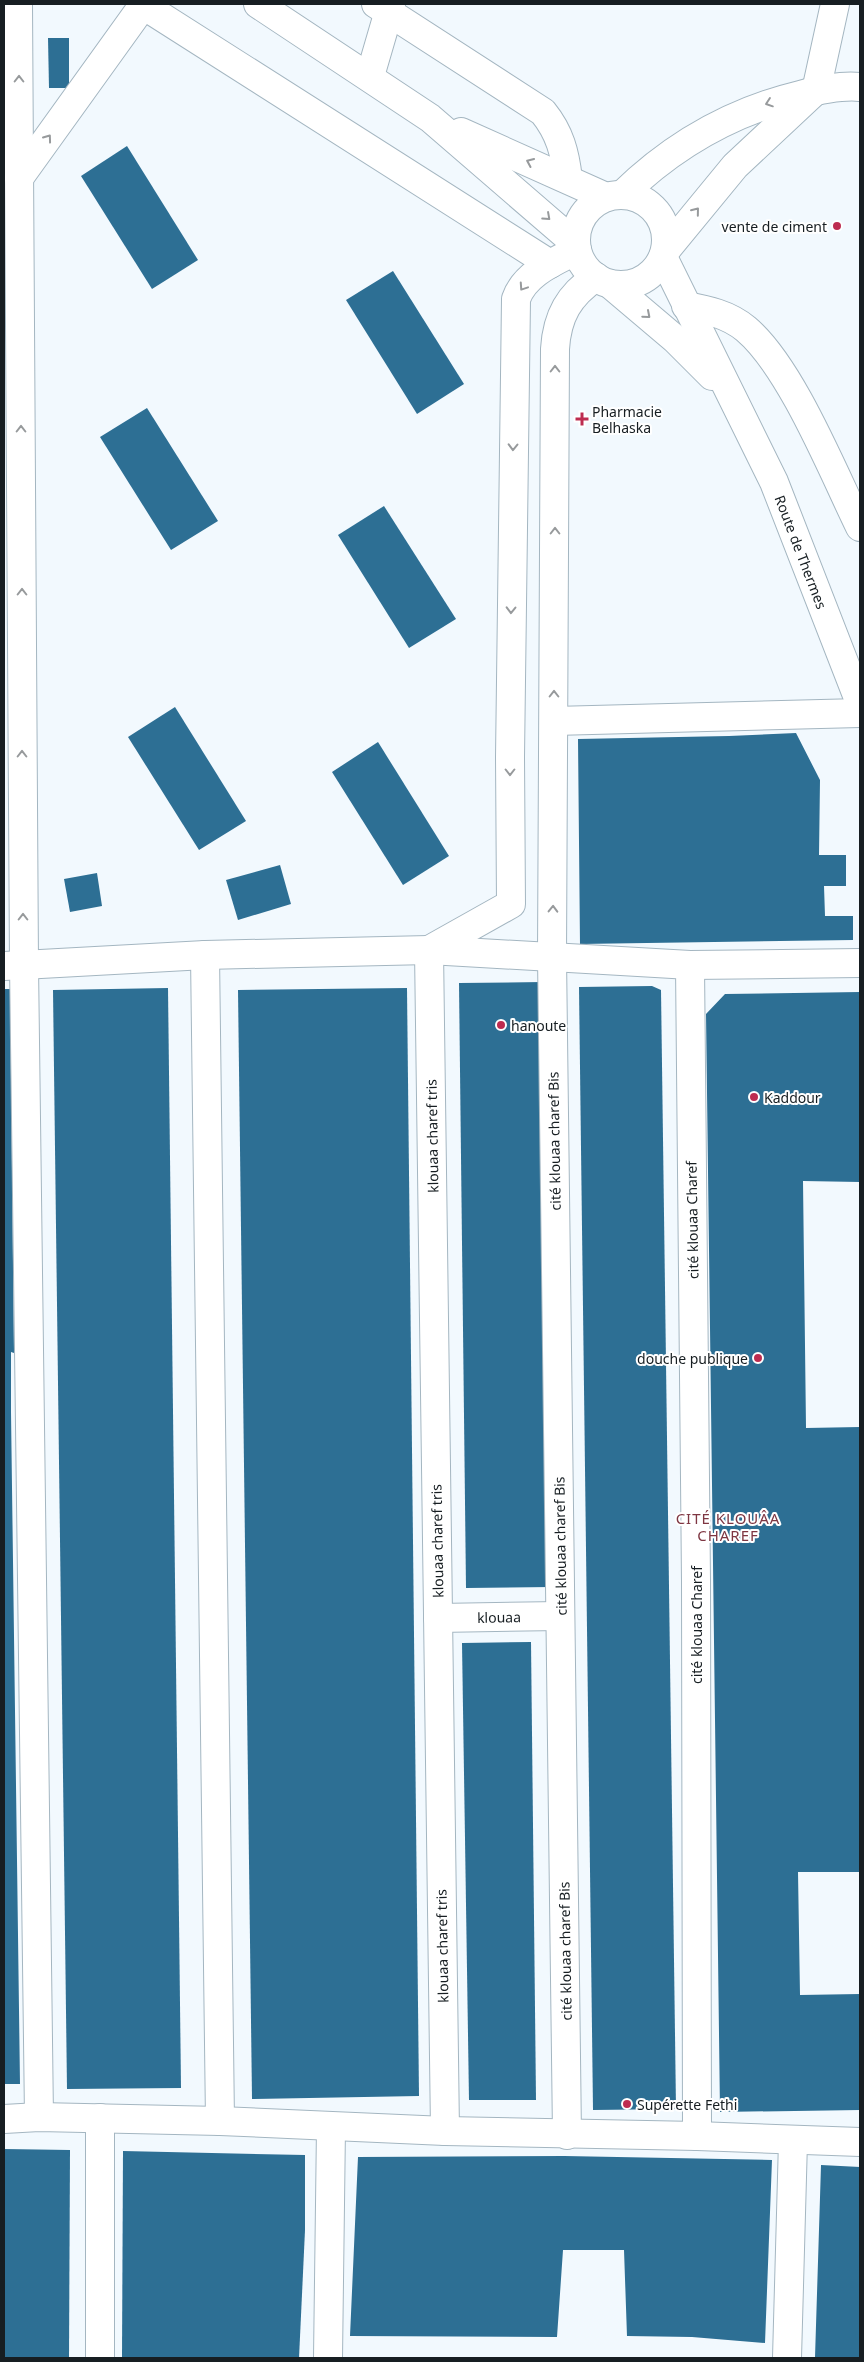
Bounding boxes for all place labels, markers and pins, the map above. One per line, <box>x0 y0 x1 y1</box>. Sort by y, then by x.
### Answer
place label: vente de ciment <box>722 217 827 236</box>
marker: vente de ciment <box>831 220 843 232</box>
place label: Pharmacie Belhaska <box>592 402 662 437</box>
marker: Pharmacie Belhaska <box>576 413 588 425</box>
place label: hanoute <box>511 1016 566 1035</box>
marker: hanoute <box>495 1019 507 1031</box>
place label: Kaddour <box>764 1088 821 1107</box>
marker: Kaddour <box>748 1091 760 1103</box>
place label: douche publique <box>637 1349 748 1368</box>
marker: douche publique <box>752 1352 764 1364</box>
place label: Supérette Fethi <box>637 2095 737 2114</box>
marker: Supérette Fethi <box>621 2098 633 2110</box>

